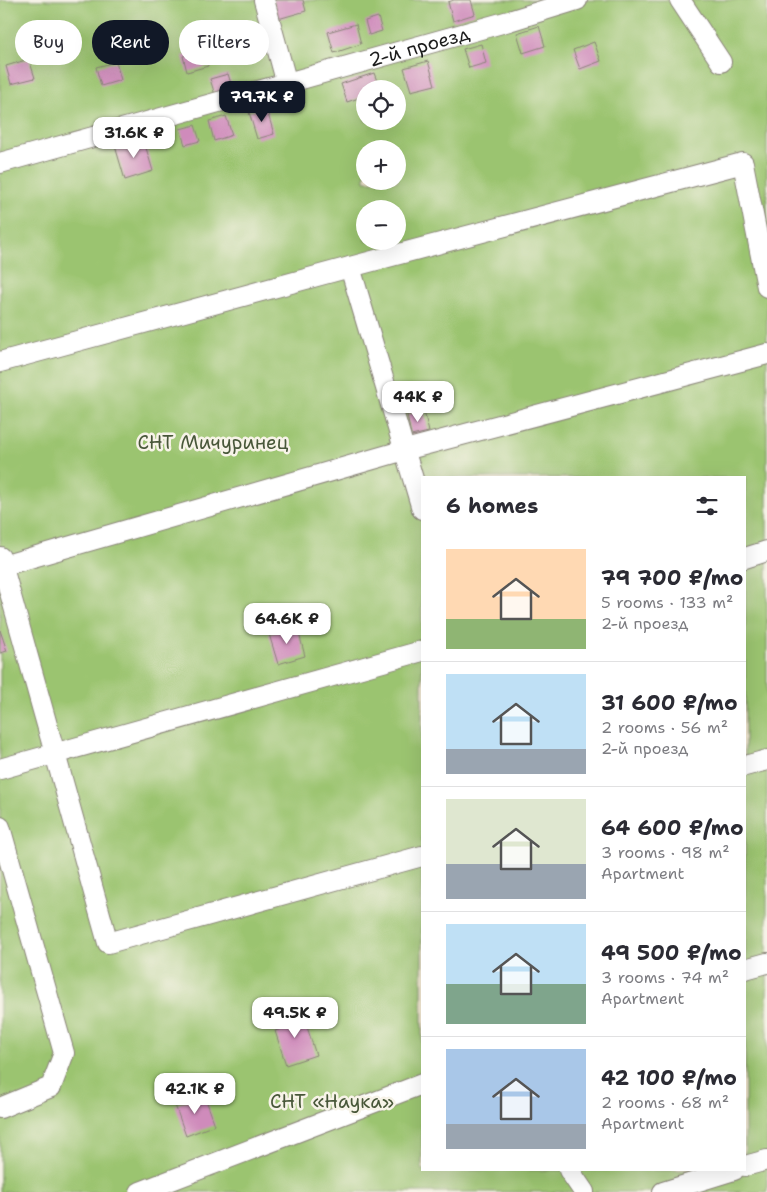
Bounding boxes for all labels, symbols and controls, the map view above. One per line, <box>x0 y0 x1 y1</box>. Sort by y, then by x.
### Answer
chip: Buy <box>15 20 82 65</box>
chip: Rent <box>92 20 169 65</box>
chip: Filters <box>179 20 269 65</box>
street label: 2-й проезд <box>366 20 472 72</box>
pin: 79.7K ₽ <box>216 80 308 123</box>
map controls <box>356 80 406 250</box>
button: locate <box>356 80 406 130</box>
text: 79.7K ₽ <box>230 86 294 107</box>
pin: 31.6K ₽ <box>88 116 180 159</box>
text: 31.6K ₽ <box>104 122 164 143</box>
button: + <box>356 140 406 190</box>
button: − <box>356 200 406 250</box>
pin: 44K ₽ <box>383 380 453 423</box>
text: 44K ₽ <box>393 386 443 407</box>
park label: СНТ Мичуринец <box>138 430 289 455</box>
text: 6 homes <box>446 492 538 520</box>
icon: filters <box>693 492 721 520</box>
text: 79 700 ₽/mo <box>601 564 744 592</box>
icon: home <box>486 569 546 629</box>
text: 5 rooms · 133 m² <box>601 592 733 613</box>
pin: 64.6K ₽ <box>241 602 333 645</box>
text: 64.6K ₽ <box>255 608 319 629</box>
text: 2-й проезд <box>601 613 688 634</box>
text: 31 600 ₽/mo <box>601 689 738 717</box>
icon: home <box>486 694 546 754</box>
text: 2 rooms · 56 m² <box>601 717 728 738</box>
text: 2-й проезд <box>601 738 688 759</box>
text: 64 600 ₽/mo <box>601 814 744 842</box>
icon: home <box>486 819 546 879</box>
text: 3 rooms · 98 m² <box>601 842 730 863</box>
text: Apartment <box>601 863 684 884</box>
text: 49 500 ₽/mo <box>601 939 742 967</box>
icon: home <box>486 944 546 1004</box>
text: 3 rooms · 74 m² <box>601 967 729 988</box>
text: Apartment <box>601 988 684 1009</box>
pin: 49.5K ₽ <box>249 996 341 1039</box>
text: 49.5K ₽ <box>263 1002 327 1023</box>
text: 42 100 ₽/mo <box>601 1064 737 1092</box>
icon: home <box>486 1069 546 1129</box>
pin: 42.1K ₽ <box>149 1072 241 1115</box>
text: 42.1K ₽ <box>165 1078 225 1099</box>
park label: СНТ «Наука» <box>270 1089 394 1114</box>
text: 2 rooms · 68 m² <box>601 1092 729 1113</box>
text: Apartment <box>601 1113 684 1134</box>

